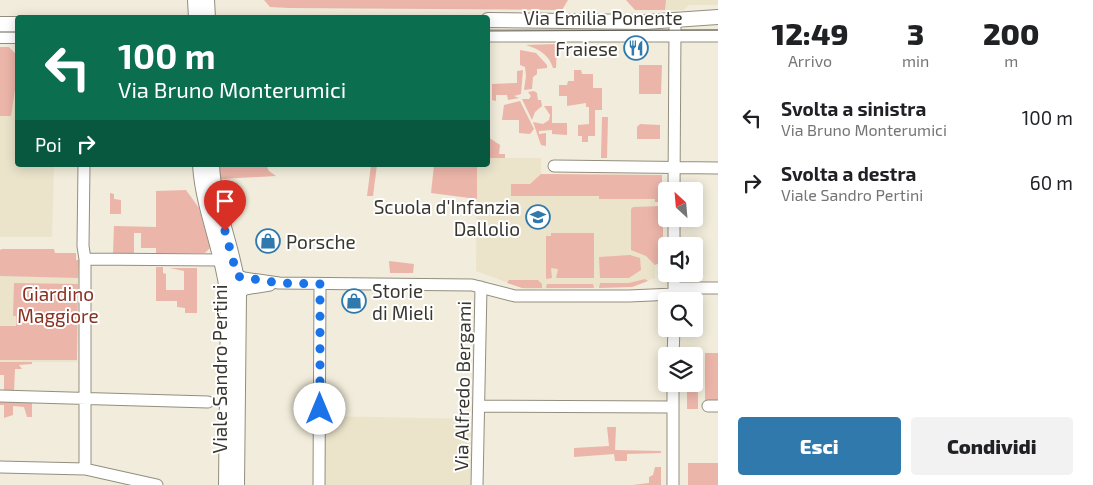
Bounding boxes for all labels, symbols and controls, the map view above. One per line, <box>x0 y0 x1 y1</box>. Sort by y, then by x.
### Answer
street label: Via Emilia Ponente <box>523 6 683 29</box>
text: 12:49 <box>772 15 848 51</box>
text: 3 <box>907 15 924 51</box>
text: 200 <box>983 15 1039 51</box>
text: 100 m <box>118 34 216 76</box>
icon: left <box>35 35 100 100</box>
restaurant icon: Fraiese <box>623 35 649 61</box>
place label: Fraiese <box>555 37 618 60</box>
text: Arrivo <box>788 51 832 70</box>
text: min <box>902 51 929 70</box>
text: m <box>1004 51 1018 70</box>
text: Via Bruno Monterumici <box>118 76 346 102</box>
text: Svolta a sinistra <box>781 97 926 120</box>
icon: left <box>738 104 766 132</box>
text: 100 m <box>1022 106 1073 129</box>
text: Via Bruno Monterumici <box>781 120 947 139</box>
icon: right <box>72 130 100 158</box>
text: Poi <box>35 133 62 156</box>
text: Svolta a destra <box>781 162 916 185</box>
icon: right <box>738 169 766 197</box>
text: 60 m <box>1030 171 1073 194</box>
pin <box>204 180 246 231</box>
north arrow <box>658 182 702 228</box>
map controls <box>658 182 703 392</box>
text: Viale Sandro Pertini <box>781 185 923 204</box>
icon: arrive <box>211 187 239 215</box>
place label: Scuola d'Infanzia Dallolio <box>374 195 520 240</box>
school or university icon: Scuola d'Infanzia Dallolio <box>525 204 551 230</box>
shop icon: Porsche <box>255 228 281 254</box>
place label: Porsche <box>286 230 356 253</box>
button: sound <box>658 237 703 282</box>
place label: Storie di Mieli <box>372 279 434 324</box>
park label: Giardino Maggiore <box>17 282 99 327</box>
street label: Viale Sandro Pertini <box>208 285 231 453</box>
shop icon: Storie di Mieli <box>341 288 367 314</box>
button: search <box>658 292 703 337</box>
street label: Via Alfredo Bergami <box>449 301 475 471</box>
button: layers <box>658 347 703 392</box>
position arrow <box>293 382 345 434</box>
button: Esci <box>738 417 901 475</box>
button: Condividi <box>911 417 1073 475</box>

